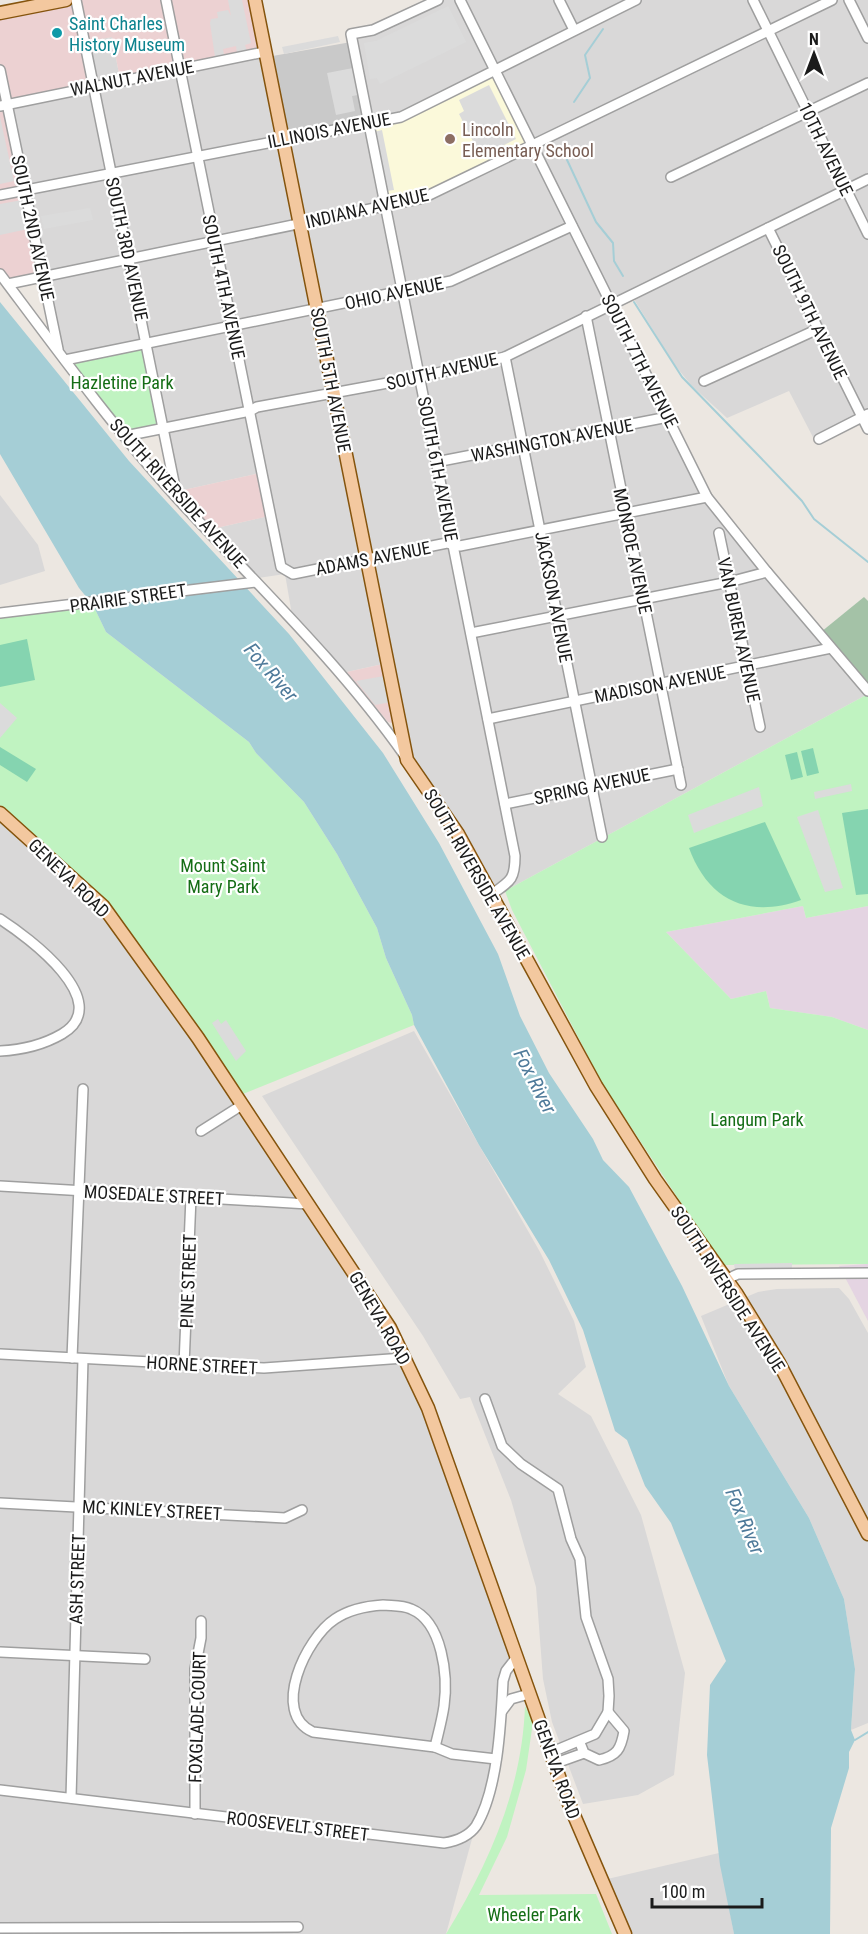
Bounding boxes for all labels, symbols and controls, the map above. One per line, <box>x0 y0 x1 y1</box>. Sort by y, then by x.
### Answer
place label: Saint Charles History Museum <box>69 13 185 55</box>
north arrow <box>784 24 844 84</box>
marker: Saint Charles History Museum <box>50 26 64 40</box>
text: N <box>809 30 819 49</box>
street label: WALNUT AVENUE <box>68 56 196 100</box>
street label: 10TH AVENUE <box>794 99 858 199</box>
street label: ILLINOIS AVENUE <box>266 108 392 152</box>
place label: Lincoln Elementary School <box>462 119 594 161</box>
marker: Lincoln Elementary School <box>443 132 457 146</box>
street label: SOUTH 2ND AVENUE <box>7 153 59 303</box>
street label: SOUTH 3RD AVENUE <box>101 175 153 323</box>
street label: INDIANA AVENUE <box>303 184 431 232</box>
street label: SOUTH 4TH AVENUE <box>198 213 250 361</box>
street label: SOUTH 9TH AVENUE <box>768 241 852 383</box>
street label: OHIO AVENUE <box>343 272 445 314</box>
street label: SOUTH 7TH AVENUE <box>597 291 683 431</box>
street label: SOUTH 5TH AVENUE <box>307 306 355 454</box>
street label: SOUTH AVENUE <box>384 348 500 394</box>
park label: Hazletine Park <box>70 372 174 393</box>
street label: SOUTH 6TH AVENUE <box>414 395 462 543</box>
street label: SOUTH RIVERSIDE AVENUE <box>105 414 251 572</box>
street label: WASHINGTON AVENUE <box>469 414 635 466</box>
street label: MONROE AVENUE <box>609 486 657 616</box>
street label: JACKSON AVENUE <box>531 530 577 664</box>
street label: ADAMS AVENUE <box>314 537 432 579</box>
street label: VAN BUREN AVENUE <box>713 556 765 704</box>
street label: PRAIRIE STREET <box>68 579 188 617</box>
water label: Fox River <box>239 638 304 707</box>
street label: MADISON AVENUE <box>593 661 727 707</box>
street label: SPRING AVENUE <box>532 763 652 809</box>
street label: SOUTH RIVERSIDE AVENUE <box>420 785 535 963</box>
street label: GENEVA ROAD <box>24 834 114 922</box>
park label: Mount Saint Mary Park <box>180 855 266 897</box>
water label: Fox River <box>508 1045 562 1118</box>
park label: Langum Park <box>710 1109 804 1130</box>
street label: MOSEDALE STREET <box>83 1181 225 1209</box>
street label: SOUTH RIVERSIDE AVENUE <box>666 1202 790 1376</box>
street label: PINE STREET <box>176 1233 200 1329</box>
street label: GENEVA ROAD <box>345 1268 415 1368</box>
street label: HORNE STREET <box>146 1352 258 1378</box>
water label: Fox River <box>720 1484 770 1559</box>
street label: MC KINLEY STREET <box>81 1496 223 1524</box>
street label: ASH STREET <box>65 1533 89 1625</box>
street label: FOXGLADE COURT <box>184 1651 210 1783</box>
street label: GENEVA ROAD <box>529 1716 585 1822</box>
street label: ROOSEVELT STREET <box>226 1807 370 1845</box>
scale bar <box>652 1871 762 1909</box>
text: 100 m <box>661 1881 705 1902</box>
park label: Wheeler Park <box>487 1904 581 1925</box>

